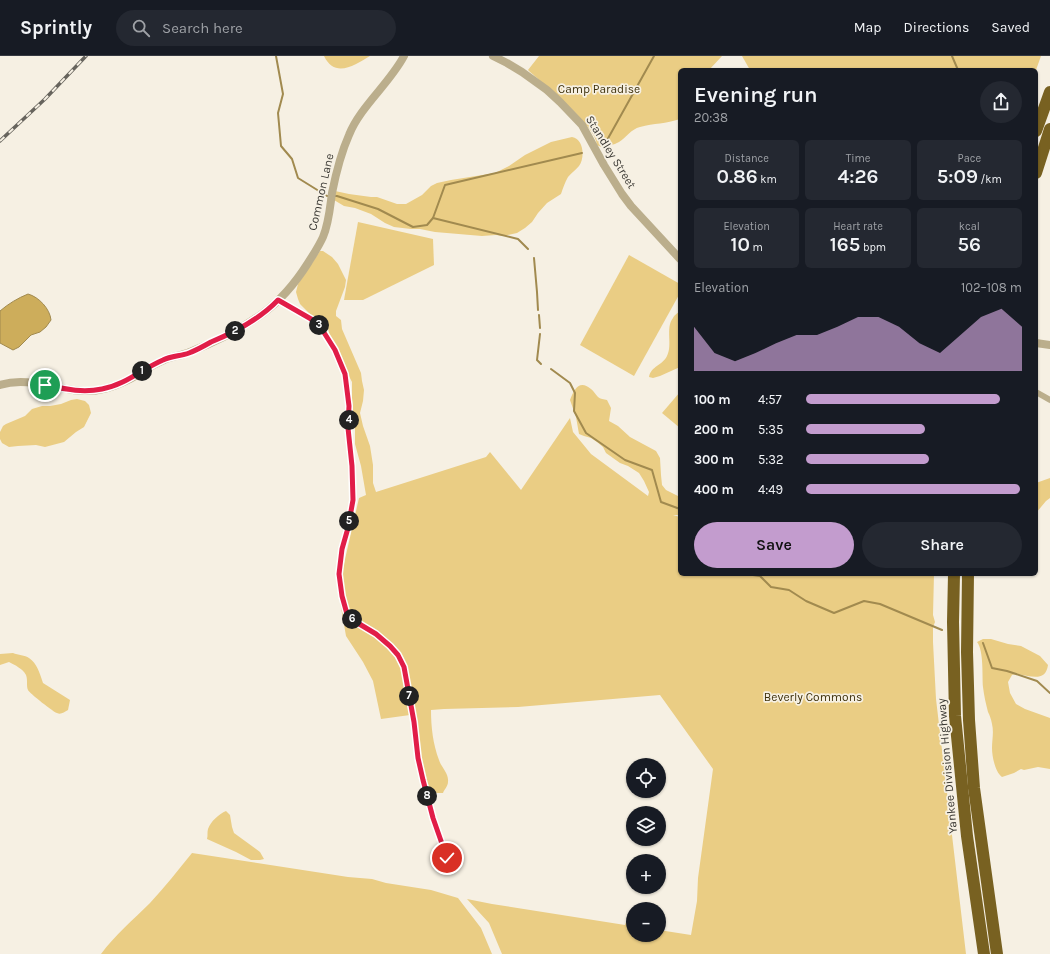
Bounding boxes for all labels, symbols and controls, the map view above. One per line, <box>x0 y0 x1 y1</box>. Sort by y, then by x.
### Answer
search box <box>116 10 396 46</box>
text: Sprintly <box>20 17 92 39</box>
icon: search <box>130 17 152 39</box>
text: Search here <box>162 19 243 37</box>
text: Map <box>854 19 882 36</box>
text: Directions <box>904 19 969 36</box>
text: Saved <box>991 19 1030 36</box>
button: share <box>980 81 1022 123</box>
park label: Camp Paradise <box>558 82 640 96</box>
text: Evening run <box>694 82 818 108</box>
text: 20:38 <box>694 110 728 125</box>
street label: Standley Street <box>583 113 639 192</box>
street label: Common Lane <box>305 152 337 232</box>
text: Distance <box>724 152 769 165</box>
text: Time <box>846 152 870 165</box>
text: Pace <box>958 152 981 165</box>
text: 0.86 <box>716 165 758 188</box>
text: 4:26 <box>838 165 878 188</box>
text: 5:09 <box>937 165 978 188</box>
text: km <box>758 173 777 186</box>
text: /km <box>978 173 1002 186</box>
text: Elevation <box>723 220 770 233</box>
text: Heart rate <box>833 220 883 233</box>
text: kcal <box>959 220 980 233</box>
text: 10 <box>730 233 750 256</box>
text: 165 <box>830 233 860 256</box>
text: 56 <box>958 233 981 256</box>
text: m <box>750 241 763 254</box>
text: bpm <box>860 241 886 254</box>
text: Elevation <box>694 280 749 295</box>
text: 102–108 m <box>961 280 1022 295</box>
pin: 3 <box>309 315 329 335</box>
text: 3 <box>316 318 322 331</box>
pin: 2 <box>225 321 245 341</box>
text: 2 <box>232 324 238 337</box>
pin: 1 <box>132 361 152 381</box>
text: 1 <box>140 364 144 377</box>
pin <box>28 368 62 402</box>
icon: arrive <box>34 374 56 396</box>
text: 100 m <box>694 392 731 407</box>
text: 4:57 <box>758 392 782 407</box>
pin: 4 <box>339 410 359 430</box>
text: 4 <box>346 413 352 426</box>
text: 200 m <box>694 422 734 437</box>
text: 5:35 <box>758 422 783 437</box>
text: 300 m <box>694 452 734 467</box>
text: 5:32 <box>758 452 784 467</box>
text: 400 m <box>694 482 734 497</box>
text: 4:49 <box>758 482 783 497</box>
pin: 5 <box>339 511 359 531</box>
text: 5 <box>346 514 352 527</box>
button: Save <box>694 522 854 568</box>
button: Share <box>862 522 1022 568</box>
pin: 6 <box>342 609 362 629</box>
text: 6 <box>349 612 355 625</box>
pin: 7 <box>399 686 419 706</box>
text: 7 <box>406 689 412 702</box>
park label: Beverly Commons <box>764 690 862 704</box>
street label: Yankee Division Highway <box>934 697 960 834</box>
map controls <box>626 758 666 942</box>
button: locate <box>626 758 666 798</box>
pin: 8 <box>417 786 437 806</box>
text: 8 <box>423 789 431 802</box>
button: layers <box>626 806 666 846</box>
pin <box>430 841 464 875</box>
icon: check <box>436 847 458 869</box>
button: + <box>626 854 666 894</box>
button: − <box>626 902 666 942</box>

